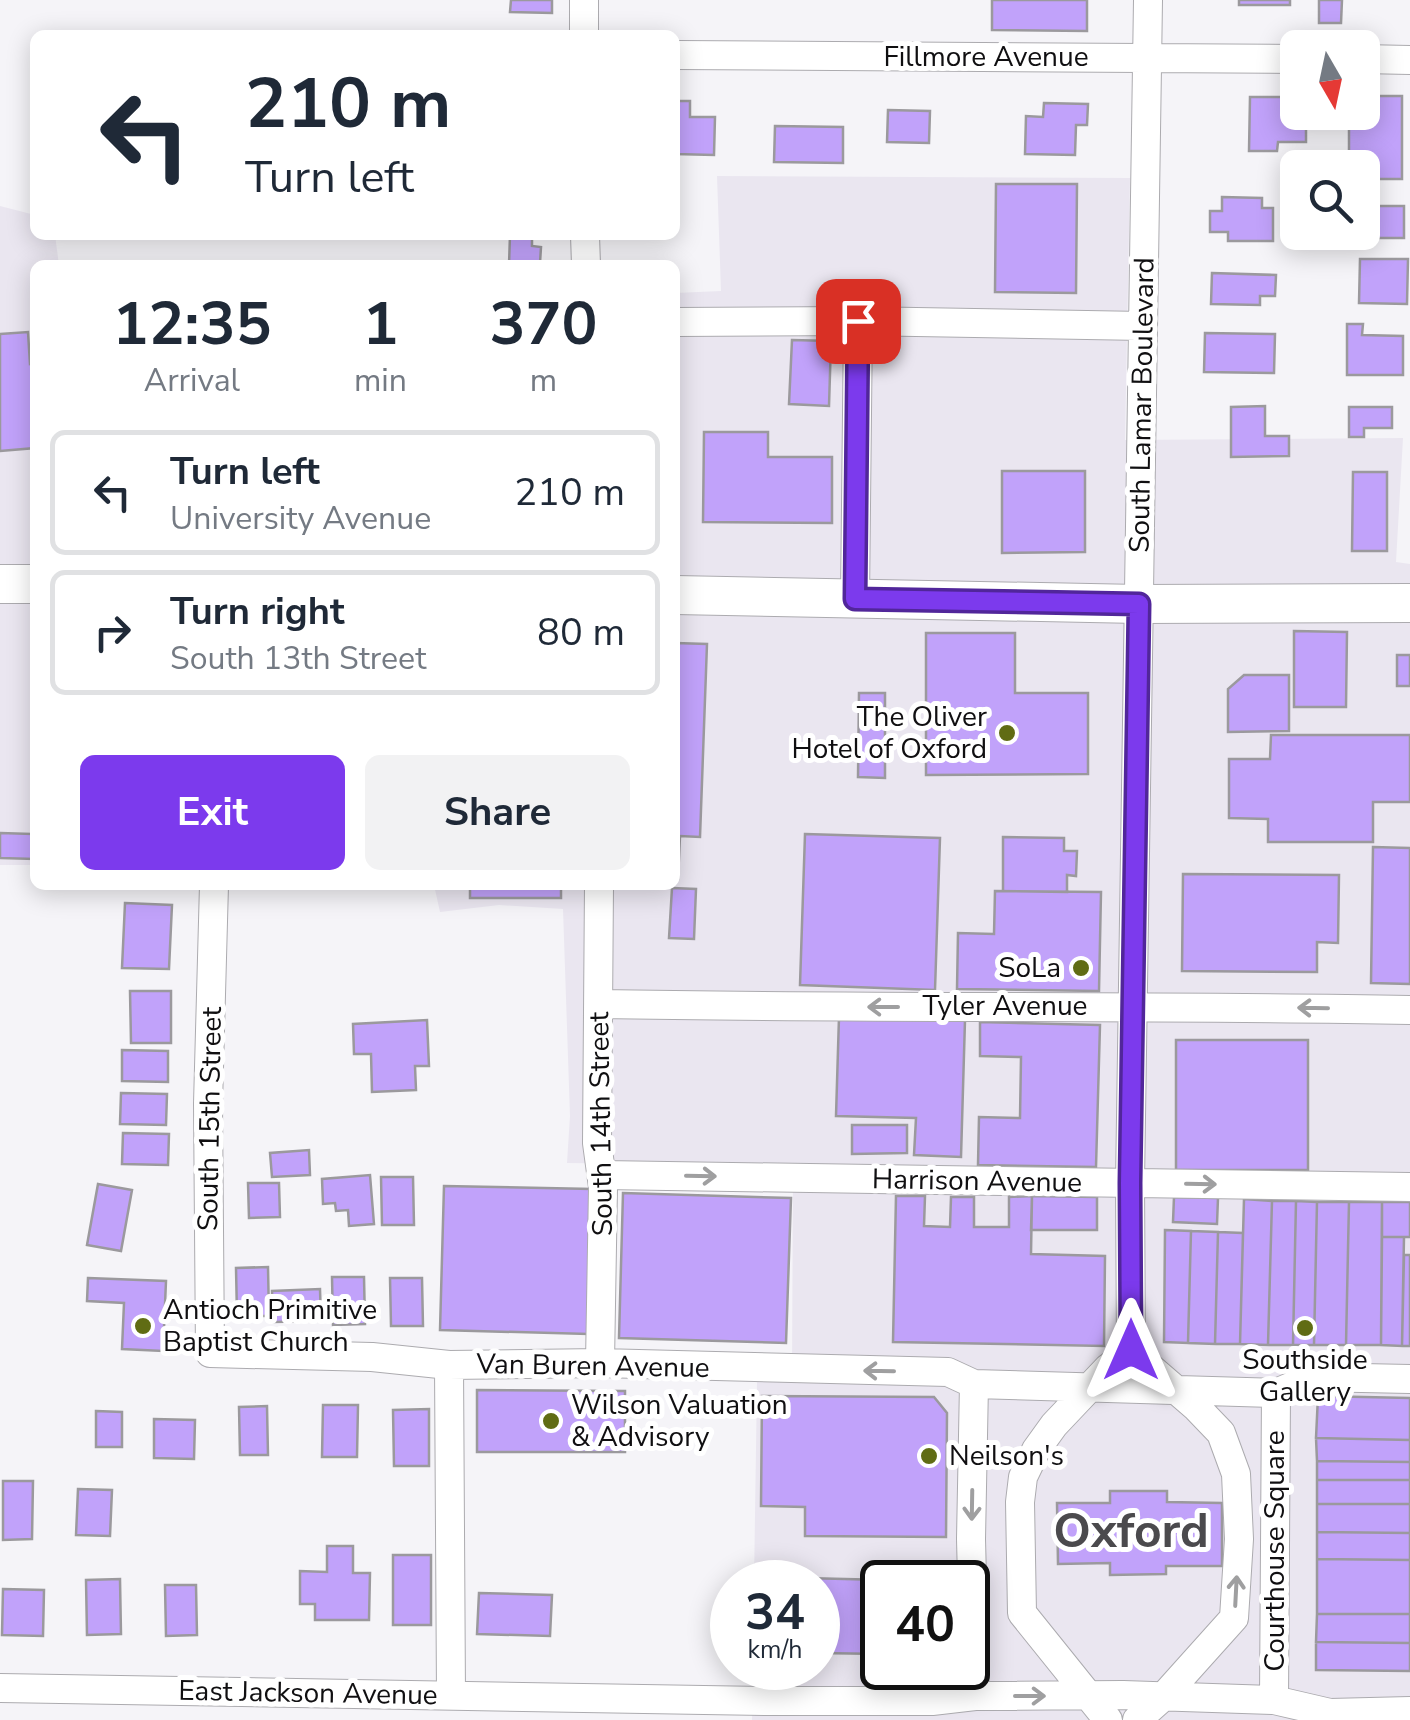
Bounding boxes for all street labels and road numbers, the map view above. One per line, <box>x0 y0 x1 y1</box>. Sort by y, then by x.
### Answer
street label: Fillmore Avenue <box>883 38 1089 76</box>
street label: South Lamar Boulevard <box>1120 257 1164 553</box>
street label: Tyler Avenue <box>923 987 1087 1025</box>
street label: South 15th Street <box>189 1006 231 1231</box>
street label: South 14th Street <box>580 1011 622 1236</box>
street label: Harrison Avenue <box>872 1160 1082 1202</box>
street label: Van Buren Avenue <box>475 1345 710 1387</box>
street label: Courthouse Square <box>1256 1430 1294 1672</box>
street label: East Jackson Avenue <box>178 1672 438 1714</box>

